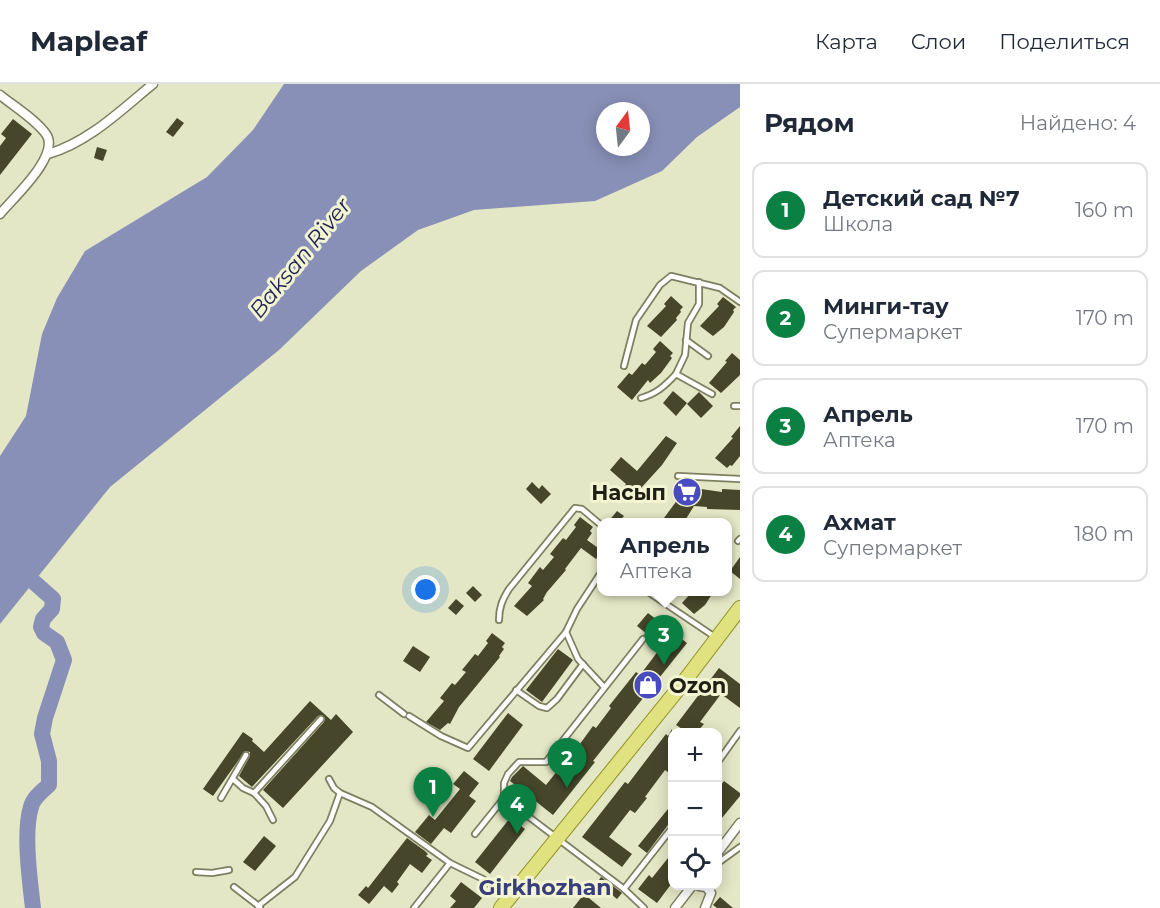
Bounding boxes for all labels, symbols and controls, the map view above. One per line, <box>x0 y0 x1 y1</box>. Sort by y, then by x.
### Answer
text: Mapleaf <box>30 24 147 58</box>
text: Карта <box>815 29 878 54</box>
text: Слои <box>911 29 966 54</box>
text: Поделиться <box>999 29 1130 54</box>
north arrow <box>596 102 650 156</box>
text: Рядом <box>764 107 855 139</box>
text: Найдено: 4 <box>1020 111 1136 135</box>
text: Детский сад №7 <box>823 185 1020 212</box>
water label: Baksan River <box>244 192 357 323</box>
text: 1 <box>782 198 789 222</box>
text: 160 m <box>1075 198 1134 222</box>
text: Школа <box>823 212 893 236</box>
text: Минги-тау <box>823 293 949 320</box>
text: 2 <box>780 306 791 330</box>
text: 170 m <box>1076 306 1134 330</box>
text: Супермаркет <box>823 320 962 344</box>
text: Апрель <box>823 401 913 428</box>
text: 3 <box>780 414 791 438</box>
text: 170 m <box>1076 414 1134 438</box>
text: Аптека <box>823 428 896 452</box>
supermarket icon: Насып <box>671 476 703 508</box>
place label: Насып <box>591 480 666 505</box>
text: Ахмат <box>823 509 896 536</box>
popup <box>597 518 732 596</box>
text: 4 <box>779 522 792 546</box>
text: 180 m <box>1074 522 1134 546</box>
text: Апрель <box>620 532 709 559</box>
text: Супермаркет <box>823 536 962 560</box>
text: Аптека <box>620 559 692 583</box>
your location <box>411 575 440 604</box>
pin: 3 <box>644 616 684 665</box>
shop icon: Ozon <box>632 669 664 701</box>
place label: Ozon <box>669 673 726 698</box>
map controls <box>668 728 722 890</box>
button: + <box>668 728 722 782</box>
pin: 2 <box>548 738 586 788</box>
pin: 1 <box>414 768 452 817</box>
button: − <box>668 782 722 836</box>
pin: 4 <box>498 784 536 834</box>
button: locate <box>668 836 722 890</box>
district label: Girkhozhan <box>479 874 611 901</box>

